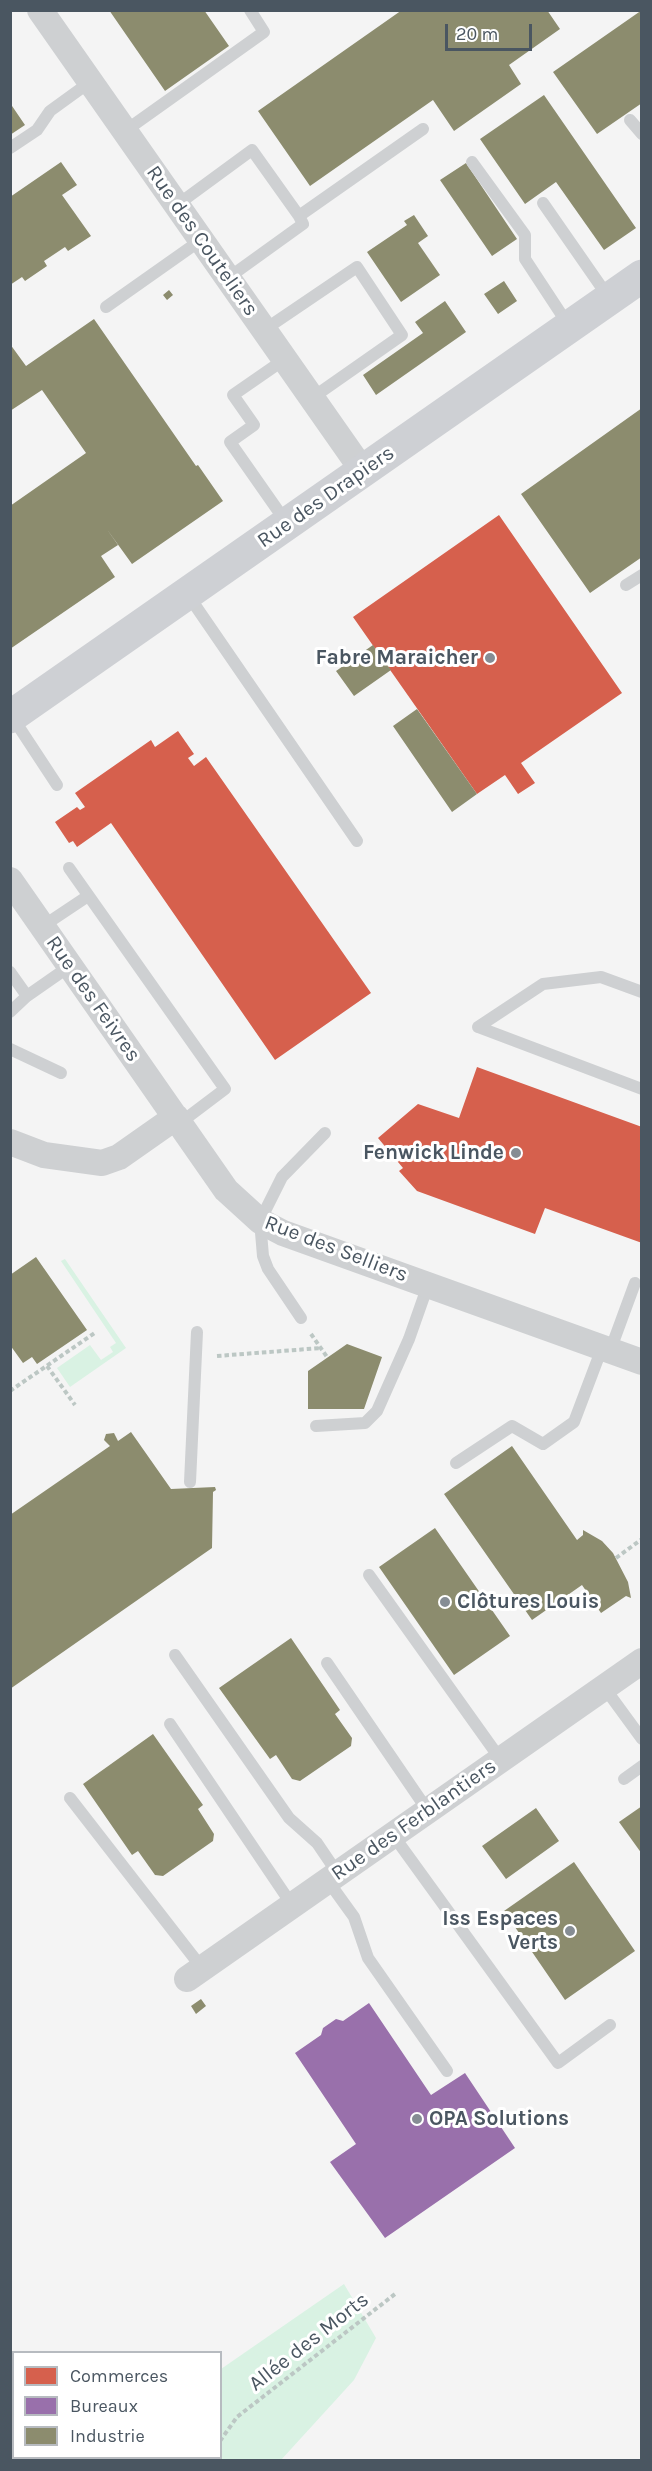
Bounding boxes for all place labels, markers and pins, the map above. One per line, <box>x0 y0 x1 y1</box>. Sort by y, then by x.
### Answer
place label: Fabre Maraicher <box>316 645 478 671</box>
marker: Fabre Maraicher <box>483 651 497 665</box>
place label: Fenwick Linde <box>363 1140 504 1166</box>
marker: Fenwick Linde <box>509 1146 523 1160</box>
place label: Clôtures Louis <box>457 1589 599 1615</box>
marker: Clôtures Louis <box>438 1595 452 1609</box>
place label: Iss Espaces Verts <box>442 1906 558 1956</box>
marker: Iss Espaces Verts <box>563 1924 577 1938</box>
place label: OPA Solutions <box>429 2106 569 2132</box>
marker: OPA Solutions <box>410 2112 424 2126</box>

